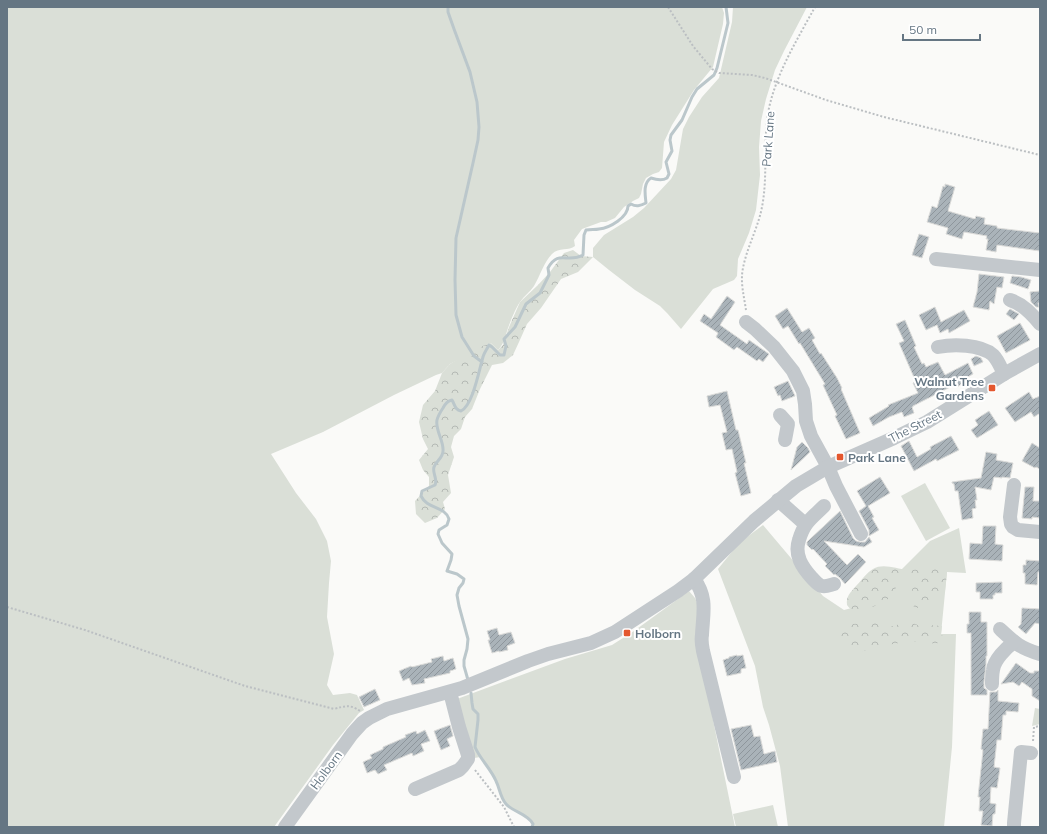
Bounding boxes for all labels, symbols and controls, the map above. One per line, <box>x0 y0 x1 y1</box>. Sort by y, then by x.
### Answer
scale bar <box>903 16 980 42</box>
text: 50 m <box>909 22 937 37</box>
street label: Park Lane <box>759 111 777 167</box>
place label: Walnut Tree Gardens <box>914 374 984 403</box>
marker: Walnut Tree Gardens <box>987 383 997 393</box>
street label: The Street <box>886 406 944 446</box>
place label: Park Lane <box>848 450 906 465</box>
marker: Park Lane <box>835 452 845 462</box>
place label: Holborn <box>635 626 681 641</box>
marker: Holborn <box>622 628 632 638</box>
street label: Holborn <box>307 748 345 792</box>

